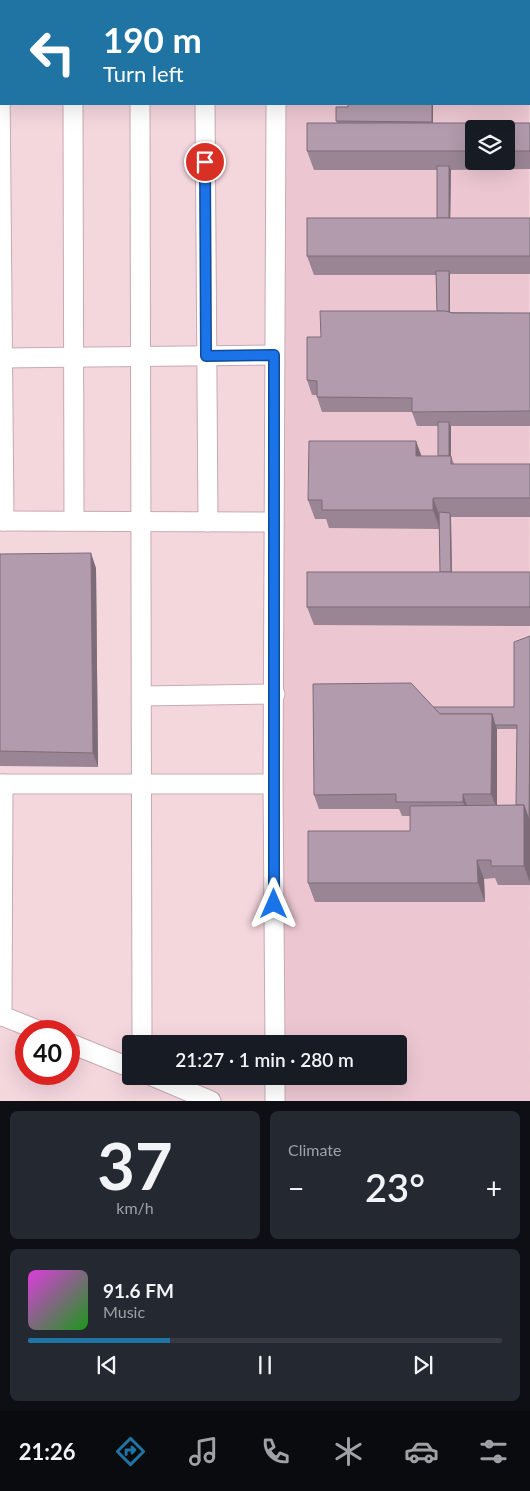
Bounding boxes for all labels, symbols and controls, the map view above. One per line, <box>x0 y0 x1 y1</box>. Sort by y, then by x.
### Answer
text: 190 m <box>103 18 202 60</box>
icon: left <box>20 20 85 85</box>
text: Turn left <box>103 60 184 87</box>
map controls <box>465 120 515 170</box>
button: layers <box>465 120 515 170</box>
pin <box>184 141 226 183</box>
icon: arrive <box>191 148 219 176</box>
position arrow <box>247 877 299 929</box>
speed limit sign: 40 <box>15 1020 80 1085</box>
text: 21:27 · 1 min · 280 m <box>175 1048 354 1071</box>
text: 37 <box>97 1126 173 1204</box>
text: Climate <box>288 1140 341 1159</box>
text: 23° <box>365 1164 425 1210</box>
text: − <box>288 1171 304 1205</box>
text: + <box>486 1171 502 1205</box>
text: km/h <box>116 1198 154 1217</box>
text: 91.6 FM <box>103 1279 174 1302</box>
text: Music <box>103 1302 145 1321</box>
icon: previous <box>93 1351 121 1379</box>
icon: pause <box>251 1351 279 1379</box>
icon: next <box>409 1351 437 1379</box>
icon: directions <box>113 1434 148 1469</box>
icon: music <box>186 1434 221 1469</box>
icon: phone <box>258 1434 293 1469</box>
icon: climate <box>331 1434 366 1469</box>
icon: car <box>404 1434 439 1469</box>
icon: filters <box>476 1434 511 1469</box>
text: 21:26 <box>19 1438 76 1465</box>

